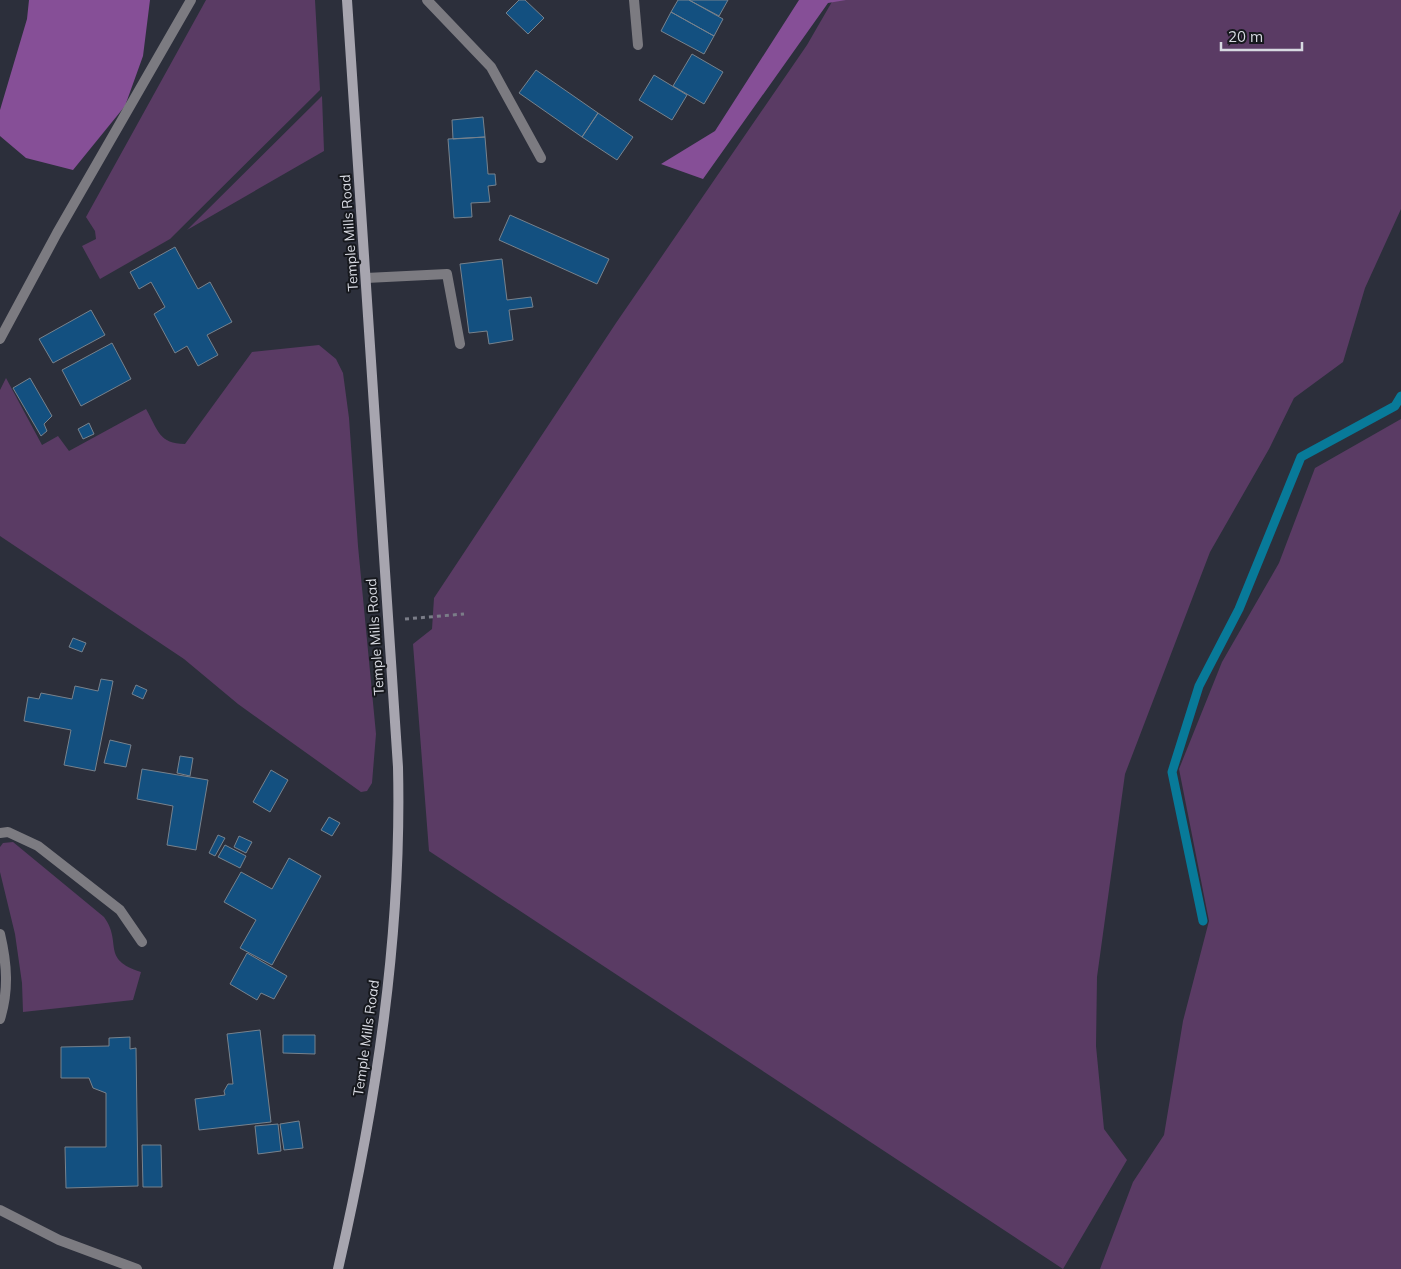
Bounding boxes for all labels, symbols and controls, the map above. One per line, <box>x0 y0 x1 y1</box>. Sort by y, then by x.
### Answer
scale bar <box>1221 20 1302 52</box>
text: 20 m <box>1228 27 1263 46</box>
street label: Temple Mills Road <box>336 174 362 292</box>
street label: Temple Mills Road <box>362 578 388 696</box>
street label: Temple Mills Road <box>349 979 383 1097</box>

